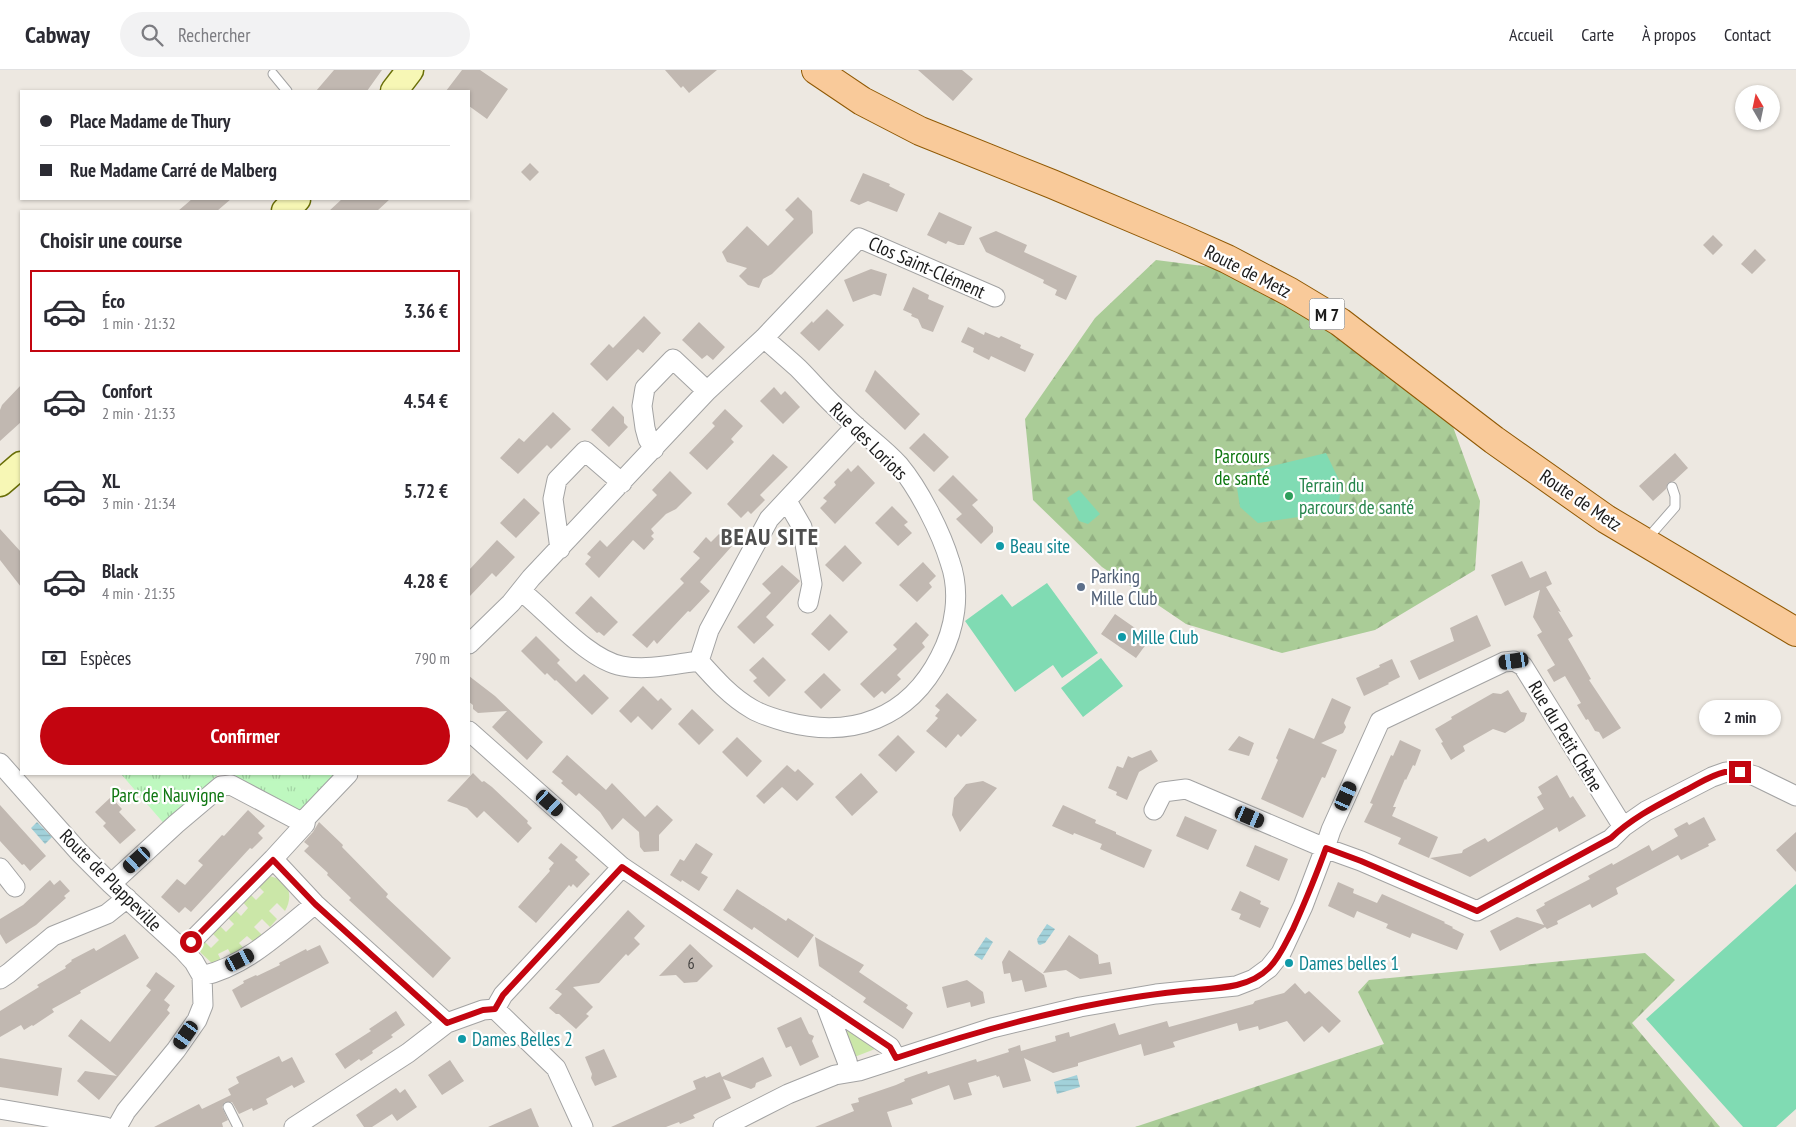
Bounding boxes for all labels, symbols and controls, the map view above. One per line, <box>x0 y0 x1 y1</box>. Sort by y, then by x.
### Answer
search box <box>120 12 470 57</box>
text: Cabway <box>25 19 90 50</box>
icon: search <box>138 21 166 49</box>
text: Rechercher <box>178 23 250 47</box>
text: Accueil <box>1509 23 1553 46</box>
text: Carte <box>1581 23 1614 46</box>
text: À propos <box>1642 23 1696 46</box>
text: Contact <box>1724 23 1771 46</box>
north arrow <box>1735 85 1780 130</box>
map controls <box>1735 85 1780 130</box>
text: Place Madame de Thury <box>70 109 230 133</box>
text: Rue Madame Carré de Malberg <box>70 158 277 182</box>
text: Choisir une course <box>40 226 182 254</box>
street label: Clos Saint-Clément <box>865 231 990 304</box>
street label: Route de Metz <box>1201 239 1295 303</box>
icon: car <box>42 289 87 334</box>
text: Éco <box>102 289 125 313</box>
road number: M 7 <box>1310 298 1344 330</box>
text: 3.36 € <box>404 299 448 323</box>
text: 1 min · 21:32 <box>102 313 176 333</box>
icon: car <box>42 379 87 424</box>
text: Confort <box>102 379 152 403</box>
text: 4.54 € <box>404 389 448 413</box>
street label: Rue des Loriots <box>825 397 913 485</box>
text: 2 min · 21:33 <box>102 403 176 423</box>
park label: Parcours de santé <box>1214 444 1270 490</box>
street label: Route de Metz <box>1535 464 1627 536</box>
icon: car <box>42 469 87 514</box>
text: XL <box>102 469 120 493</box>
place label: Terrain du parcours de santé <box>1299 473 1414 519</box>
text: 5.72 € <box>404 479 448 503</box>
marker: Terrain du parcours de santé <box>1283 490 1295 502</box>
text: 3 min · 21:34 <box>102 493 176 513</box>
district label: BEAU SITE <box>721 521 819 552</box>
place label: Beau site <box>1010 534 1070 558</box>
marker: Beau site <box>994 540 1006 552</box>
icon: car <box>42 559 87 604</box>
text: Black <box>102 559 138 583</box>
place label: Parking Mille Club <box>1091 564 1158 610</box>
text: 4.28 € <box>404 569 448 593</box>
marker: Parking Mille Club <box>1075 581 1087 593</box>
text: 4 min · 21:35 <box>102 583 176 603</box>
place label: Mille Club <box>1132 625 1199 649</box>
marker: Mille Club <box>1116 631 1128 643</box>
icon: cash <box>40 644 68 672</box>
text: Espèces <box>80 646 131 670</box>
text: 790 m <box>415 648 450 668</box>
car <box>1498 651 1529 671</box>
street label: Rue du Petit Chêne <box>1523 676 1609 796</box>
callout: 2 min <box>1699 700 1781 734</box>
button: Confirmer <box>40 707 450 765</box>
text: 2 min <box>1724 707 1756 727</box>
route end <box>1729 761 1751 783</box>
car <box>1333 779 1358 813</box>
park label: Parc de Nauvigne <box>111 783 225 807</box>
car <box>533 787 566 819</box>
car <box>1233 804 1266 830</box>
street label: Route de Plappeville <box>55 824 167 936</box>
car <box>120 844 153 876</box>
route start <box>180 931 202 953</box>
car <box>223 947 256 973</box>
place label: Dames belles 1 <box>1299 951 1399 975</box>
house number: 6 <box>687 953 695 973</box>
marker: Dames belles 1 <box>1283 957 1295 969</box>
car <box>171 1018 200 1052</box>
place label: Dames Belles 2 <box>472 1027 573 1051</box>
marker: Dames Belles 2 <box>456 1033 468 1045</box>

